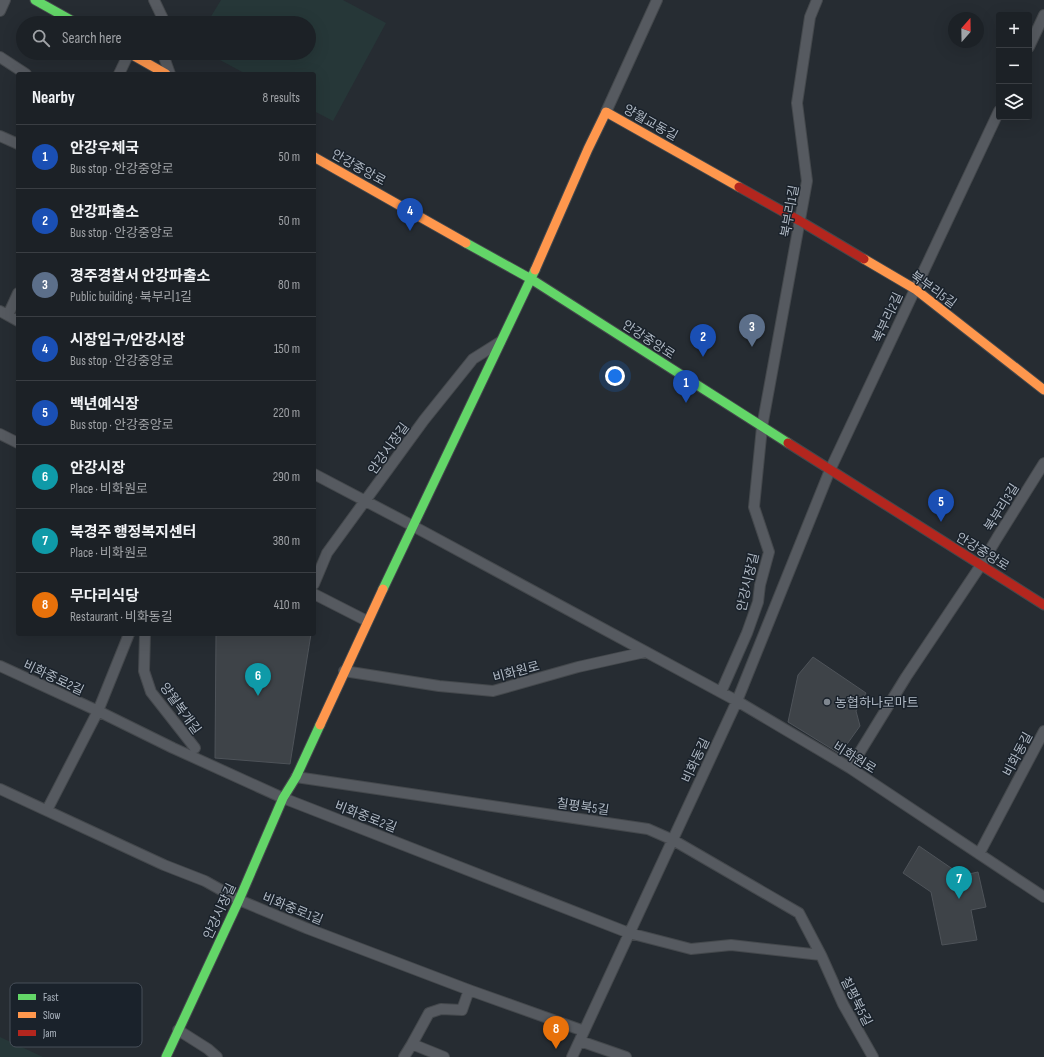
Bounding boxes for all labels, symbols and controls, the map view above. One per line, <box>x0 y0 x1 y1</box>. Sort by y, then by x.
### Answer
north arrow <box>948 12 984 48</box>
map controls <box>996 12 1032 120</box>
button: + <box>996 12 1032 48</box>
search box <box>16 16 316 60</box>
icon: search <box>30 27 52 49</box>
text: Search here <box>62 29 122 48</box>
button: − <box>996 48 1032 84</box>
button: layers <box>996 84 1032 120</box>
text: Nearby <box>32 88 75 108</box>
text: 8 results <box>262 90 300 106</box>
street label: 양월교동길 <box>620 101 681 144</box>
text: 안강우체국 <box>70 139 139 158</box>
street label: 안강중앙로 <box>328 146 389 189</box>
text: 1 <box>42 149 48 165</box>
text: 50 m <box>279 149 300 165</box>
text: Bus stop · 안강중앙로 <box>70 161 174 177</box>
street label: 북부리1길 <box>778 184 802 238</box>
pin: 4 <box>397 198 423 231</box>
text: 안강파출소 <box>70 203 139 222</box>
text: 2 <box>42 213 48 229</box>
text: 50 m <box>279 213 300 229</box>
text: Bus stop · 안강중앙로 <box>70 225 174 241</box>
text: 경주경찰서 안강파출소 <box>70 267 210 286</box>
street label: 북부리5길 <box>907 268 960 312</box>
text: 3 <box>42 277 48 293</box>
text: 80 m <box>278 277 300 293</box>
text: Public building · 북부리1길 <box>70 289 192 305</box>
street label: 북부리2길 <box>869 290 906 345</box>
pin: 3 <box>739 314 765 347</box>
street label: 안강중앙로 <box>619 317 678 363</box>
pin: 2 <box>690 324 716 357</box>
text: 시장입구/안강시장 <box>70 331 185 350</box>
text: 4 <box>42 341 48 357</box>
text: 150 m <box>274 341 300 357</box>
text: Bus stop · 안강중앙로 <box>70 353 174 369</box>
your location <box>605 366 625 386</box>
pin: 1 <box>673 370 699 403</box>
text: 백년예식장 <box>70 395 139 414</box>
text: 5 <box>42 405 48 421</box>
text: 220 m <box>273 405 300 421</box>
text: Bus stop · 안강중앙로 <box>70 417 174 433</box>
street label: 안강시장길 <box>365 420 413 477</box>
text: 안강시장 <box>70 459 125 478</box>
text: 6 <box>42 469 48 485</box>
text: 290 m <box>273 469 300 485</box>
text: Place · 비화원로 <box>70 481 148 497</box>
street label: 북부리3길 <box>981 481 1023 534</box>
pin: 5 <box>928 489 954 522</box>
text: 북경주 행정복지센터 <box>70 523 197 542</box>
street label: 안강중앙로 <box>953 529 1012 574</box>
text: 7 <box>42 533 48 549</box>
text: 380 m <box>273 533 300 549</box>
text: Place · 비화원로 <box>70 545 148 561</box>
street label: 안강시장길 <box>733 551 762 613</box>
text: 무다리식당 <box>70 587 139 606</box>
text: 8 <box>42 597 48 613</box>
text: 410 m <box>274 597 300 613</box>
text: Restaurant · 비화동길 <box>70 609 173 625</box>
street label: 비화중로2길 <box>21 657 86 699</box>
street label: 비화원로 <box>491 658 541 686</box>
pin: 6 <box>245 663 271 696</box>
street label: 양월복개길 <box>156 680 204 737</box>
place label: 농협하나로마트 <box>835 695 919 711</box>
marker: 농협하나로마트 <box>822 697 832 707</box>
street label: 비화동길 <box>1000 730 1036 779</box>
street label: 비화동길 <box>679 735 713 785</box>
street label: 비화원로 <box>830 738 879 777</box>
street label: 칠평북5길 <box>555 795 610 819</box>
street label: 비화중로2길 <box>332 798 399 836</box>
pin: 7 <box>946 866 972 899</box>
street label: 안강시장길 <box>200 881 240 942</box>
street label: 비화중로1길 <box>260 889 325 928</box>
street label: 칠평북5길 <box>837 974 875 1029</box>
legend <box>10 983 142 1047</box>
text: Fast <box>43 991 59 1004</box>
text: Slow <box>43 1009 60 1022</box>
pin: 8 <box>543 1016 569 1049</box>
text: Jam <box>42 1027 57 1040</box>

